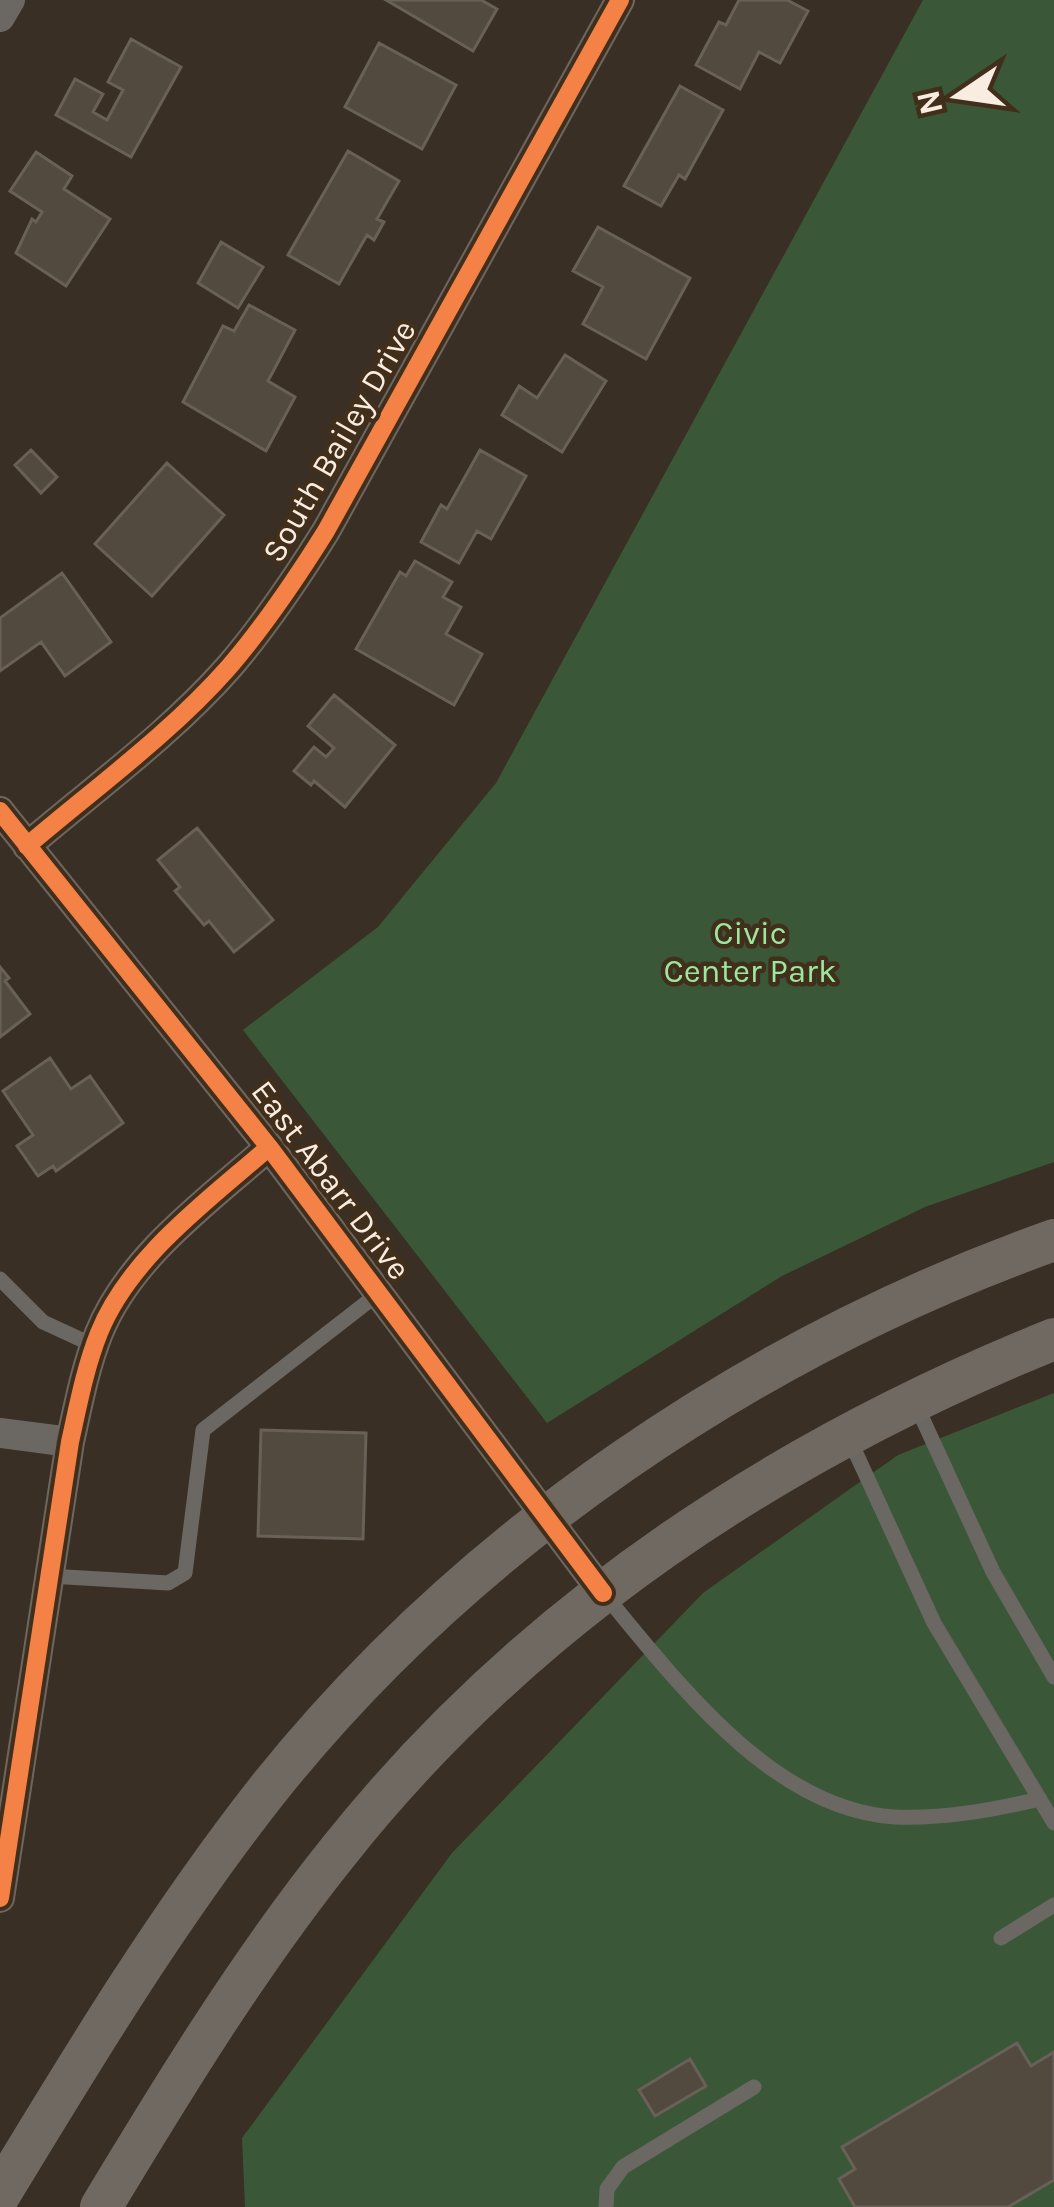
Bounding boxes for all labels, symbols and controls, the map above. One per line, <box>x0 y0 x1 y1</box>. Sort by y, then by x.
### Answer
north arrow <box>898 36 1018 156</box>
text: N <box>909 87 951 118</box>
street label: South Bailey Drive <box>254 313 424 569</box>
park label: Civic Center Park <box>663 914 837 990</box>
street label: East Abarr Drive <box>244 1073 418 1287</box>

